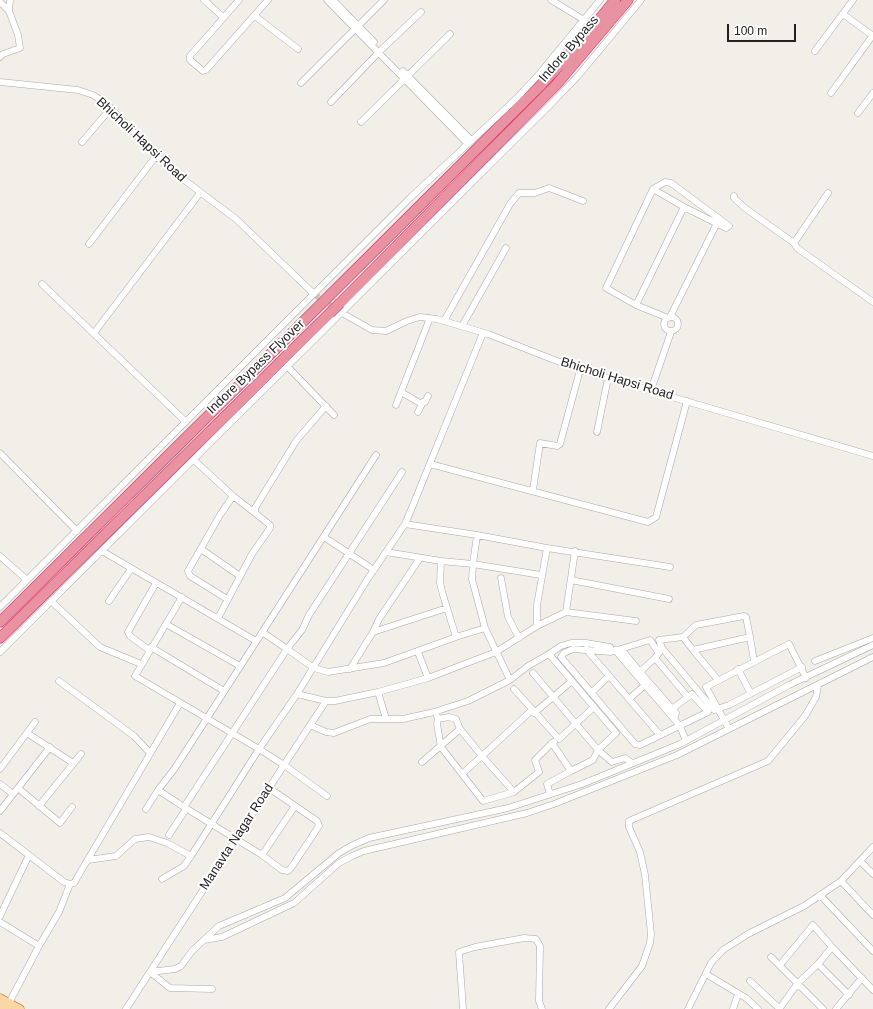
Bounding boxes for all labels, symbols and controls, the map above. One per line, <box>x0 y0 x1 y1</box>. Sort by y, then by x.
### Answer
street label: Indore Bypass <box>536 13 602 85</box>
scale bar <box>729 16 798 42</box>
text: 100 m <box>734 24 767 38</box>
street label: Bhicholi Hapsi Road <box>93 94 189 186</box>
street label: Indore Bypass Flyover <box>204 316 308 418</box>
street label: Bhicholi Hapsi Road <box>559 354 675 404</box>
street label: Manavta Nagar Road <box>197 781 277 893</box>

